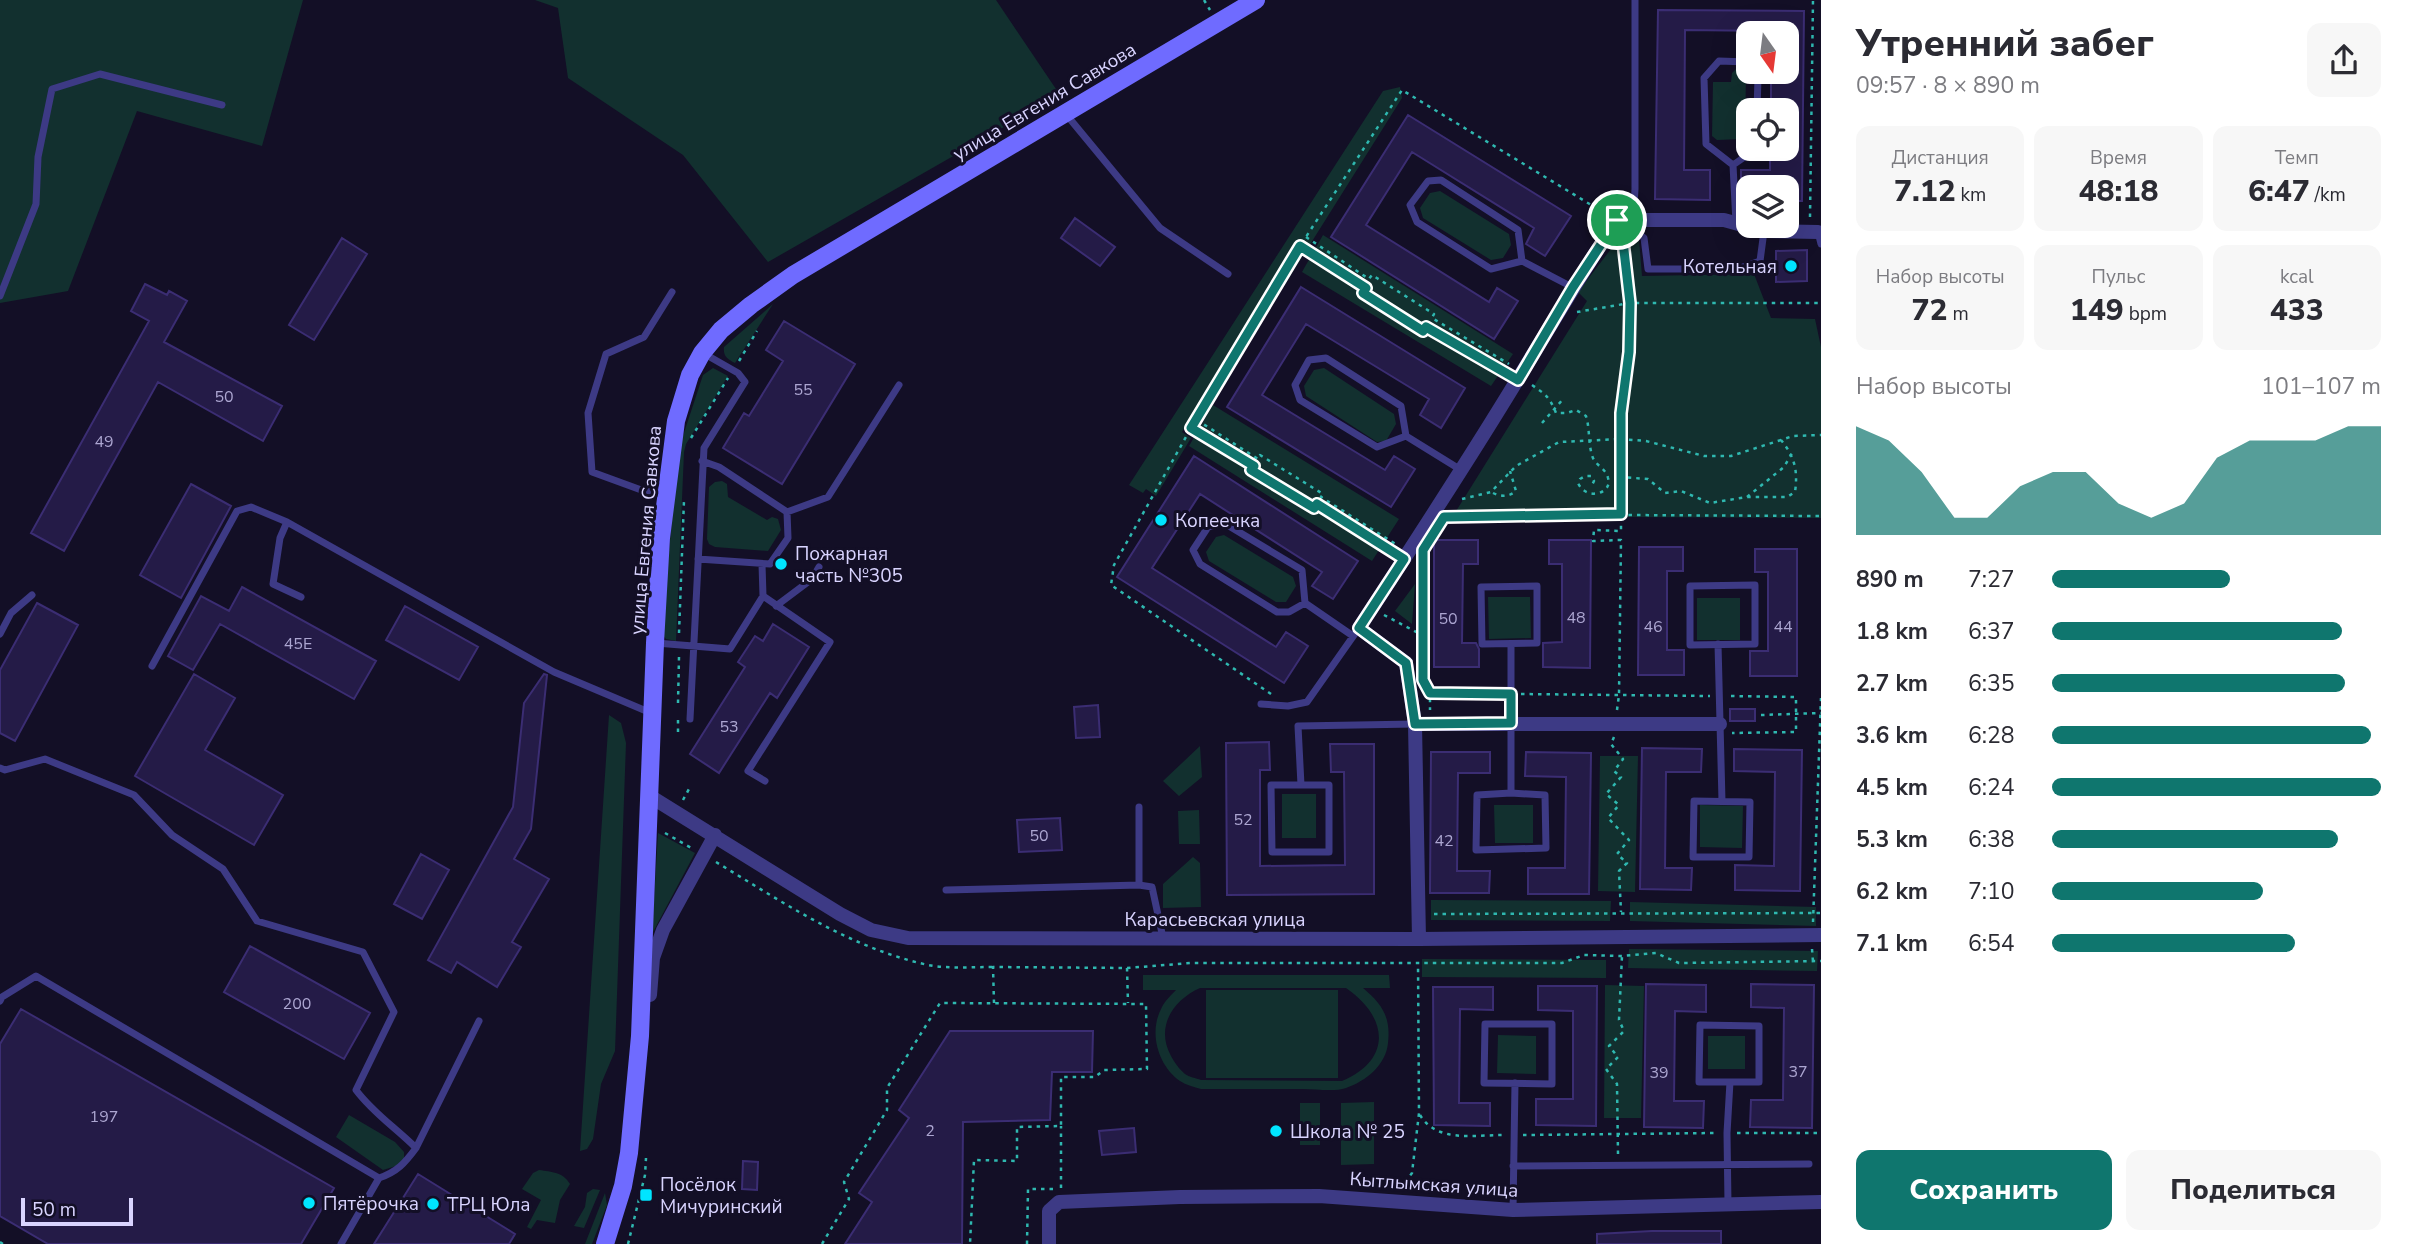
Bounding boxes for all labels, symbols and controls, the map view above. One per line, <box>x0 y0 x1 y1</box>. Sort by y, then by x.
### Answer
text: Утренний забег <box>1856 18 2154 69</box>
north arrow <box>1736 21 1799 84</box>
map controls <box>1736 21 1799 238</box>
button: share <box>2307 23 2381 97</box>
street label: улица Евгения Савкова <box>948 37 1141 167</box>
text: 09:57 · 8 × 890 m <box>1856 70 2040 101</box>
button: locate <box>1736 98 1799 161</box>
text: Дистанция <box>1891 145 1989 171</box>
text: Время <box>2090 145 2147 171</box>
text: Темп <box>2275 145 2319 171</box>
text: 7.12 <box>1894 171 1956 212</box>
text: 48:18 <box>2079 171 2158 212</box>
text: 6:47 <box>2248 171 2310 212</box>
button: layers <box>1736 175 1799 238</box>
text: km <box>1956 182 1986 208</box>
text: /km <box>2310 182 2346 208</box>
pin <box>1587 190 1647 250</box>
icon: arrive <box>1598 201 1636 239</box>
place label: Котельная <box>1683 254 1777 280</box>
marker: Котельная <box>1783 258 1799 274</box>
text: Набор высоты <box>1876 264 2005 290</box>
text: Пульс <box>2092 264 2145 290</box>
text: kcal <box>2280 264 2314 290</box>
text: 72 <box>1912 290 1948 331</box>
text: 149 <box>2070 290 2124 331</box>
text: 433 <box>2270 290 2324 331</box>
text: m <box>1948 301 1969 327</box>
text: bpm <box>2124 301 2167 327</box>
text: Набор высоты <box>1856 371 2012 402</box>
text: 101–107 m <box>2261 371 2381 402</box>
house number: 55 <box>793 379 813 401</box>
house number: 50 <box>214 386 234 408</box>
street label: улица Евгения Савкова <box>624 424 668 636</box>
house number: 49 <box>94 431 114 453</box>
place label: Копеечка <box>1175 508 1260 534</box>
marker: Копеечка <box>1153 512 1169 528</box>
place label: Пожарная часть №305 <box>795 541 903 589</box>
marker: Пожарная часть №305 <box>773 556 789 572</box>
text: 890 m <box>1856 564 1924 595</box>
text: 7:27 <box>1968 564 2015 595</box>
house number: 48 <box>1566 607 1586 629</box>
house number: 50 <box>1438 608 1458 630</box>
house number: 46 <box>1643 616 1663 638</box>
house number: 44 <box>1773 616 1793 638</box>
text: 1.8 km <box>1856 616 1928 647</box>
text: 6:37 <box>1968 616 2015 647</box>
house number: 45Е <box>284 633 312 655</box>
text: 2.7 km <box>1856 668 1928 699</box>
text: 6:35 <box>1968 668 2015 699</box>
house number: 53 <box>719 716 739 738</box>
text: 3.6 km <box>1856 720 1928 751</box>
text: 6:28 <box>1968 720 2015 751</box>
text: 4.5 km <box>1856 772 1928 803</box>
text: 6:24 <box>1968 772 2015 803</box>
house number: 52 <box>1233 809 1253 831</box>
text: 5.3 km <box>1856 824 1928 855</box>
text: 6:38 <box>1968 824 2015 855</box>
house number: 50 <box>1029 825 1049 847</box>
house number: 42 <box>1434 830 1454 852</box>
text: 6.2 km <box>1856 876 1928 907</box>
text: 7:10 <box>1968 876 2015 907</box>
street label: Карасьевская улица <box>1124 907 1306 933</box>
text: 7.1 km <box>1856 928 1928 959</box>
text: 6:54 <box>1968 928 2015 959</box>
house number: 200 <box>283 993 311 1015</box>
house number: 37 <box>1788 1061 1808 1083</box>
house number: 39 <box>1649 1062 1669 1084</box>
house number: 197 <box>90 1106 118 1128</box>
place label: Школа № 25 <box>1290 1119 1405 1145</box>
house number: 2 <box>925 1120 935 1142</box>
marker: Школа № 25 <box>1268 1123 1284 1139</box>
button: Сохранить <box>1856 1150 2112 1230</box>
button: Поделиться <box>2126 1150 2381 1230</box>
street label: Кытлымская улица <box>1349 1166 1519 1204</box>
place label: Посёлок Мичуринский <box>660 1172 782 1220</box>
marker: Посёлок Мичуринский <box>638 1187 654 1203</box>
place label: Пятёрочка <box>323 1191 419 1217</box>
place label: ТРЦ Юла <box>447 1192 531 1218</box>
scale bar <box>21 1195 133 1227</box>
marker: Пятёрочка <box>301 1195 317 1211</box>
marker: ТРЦ Юла <box>425 1196 441 1212</box>
text: 50 m <box>32 1197 76 1223</box>

